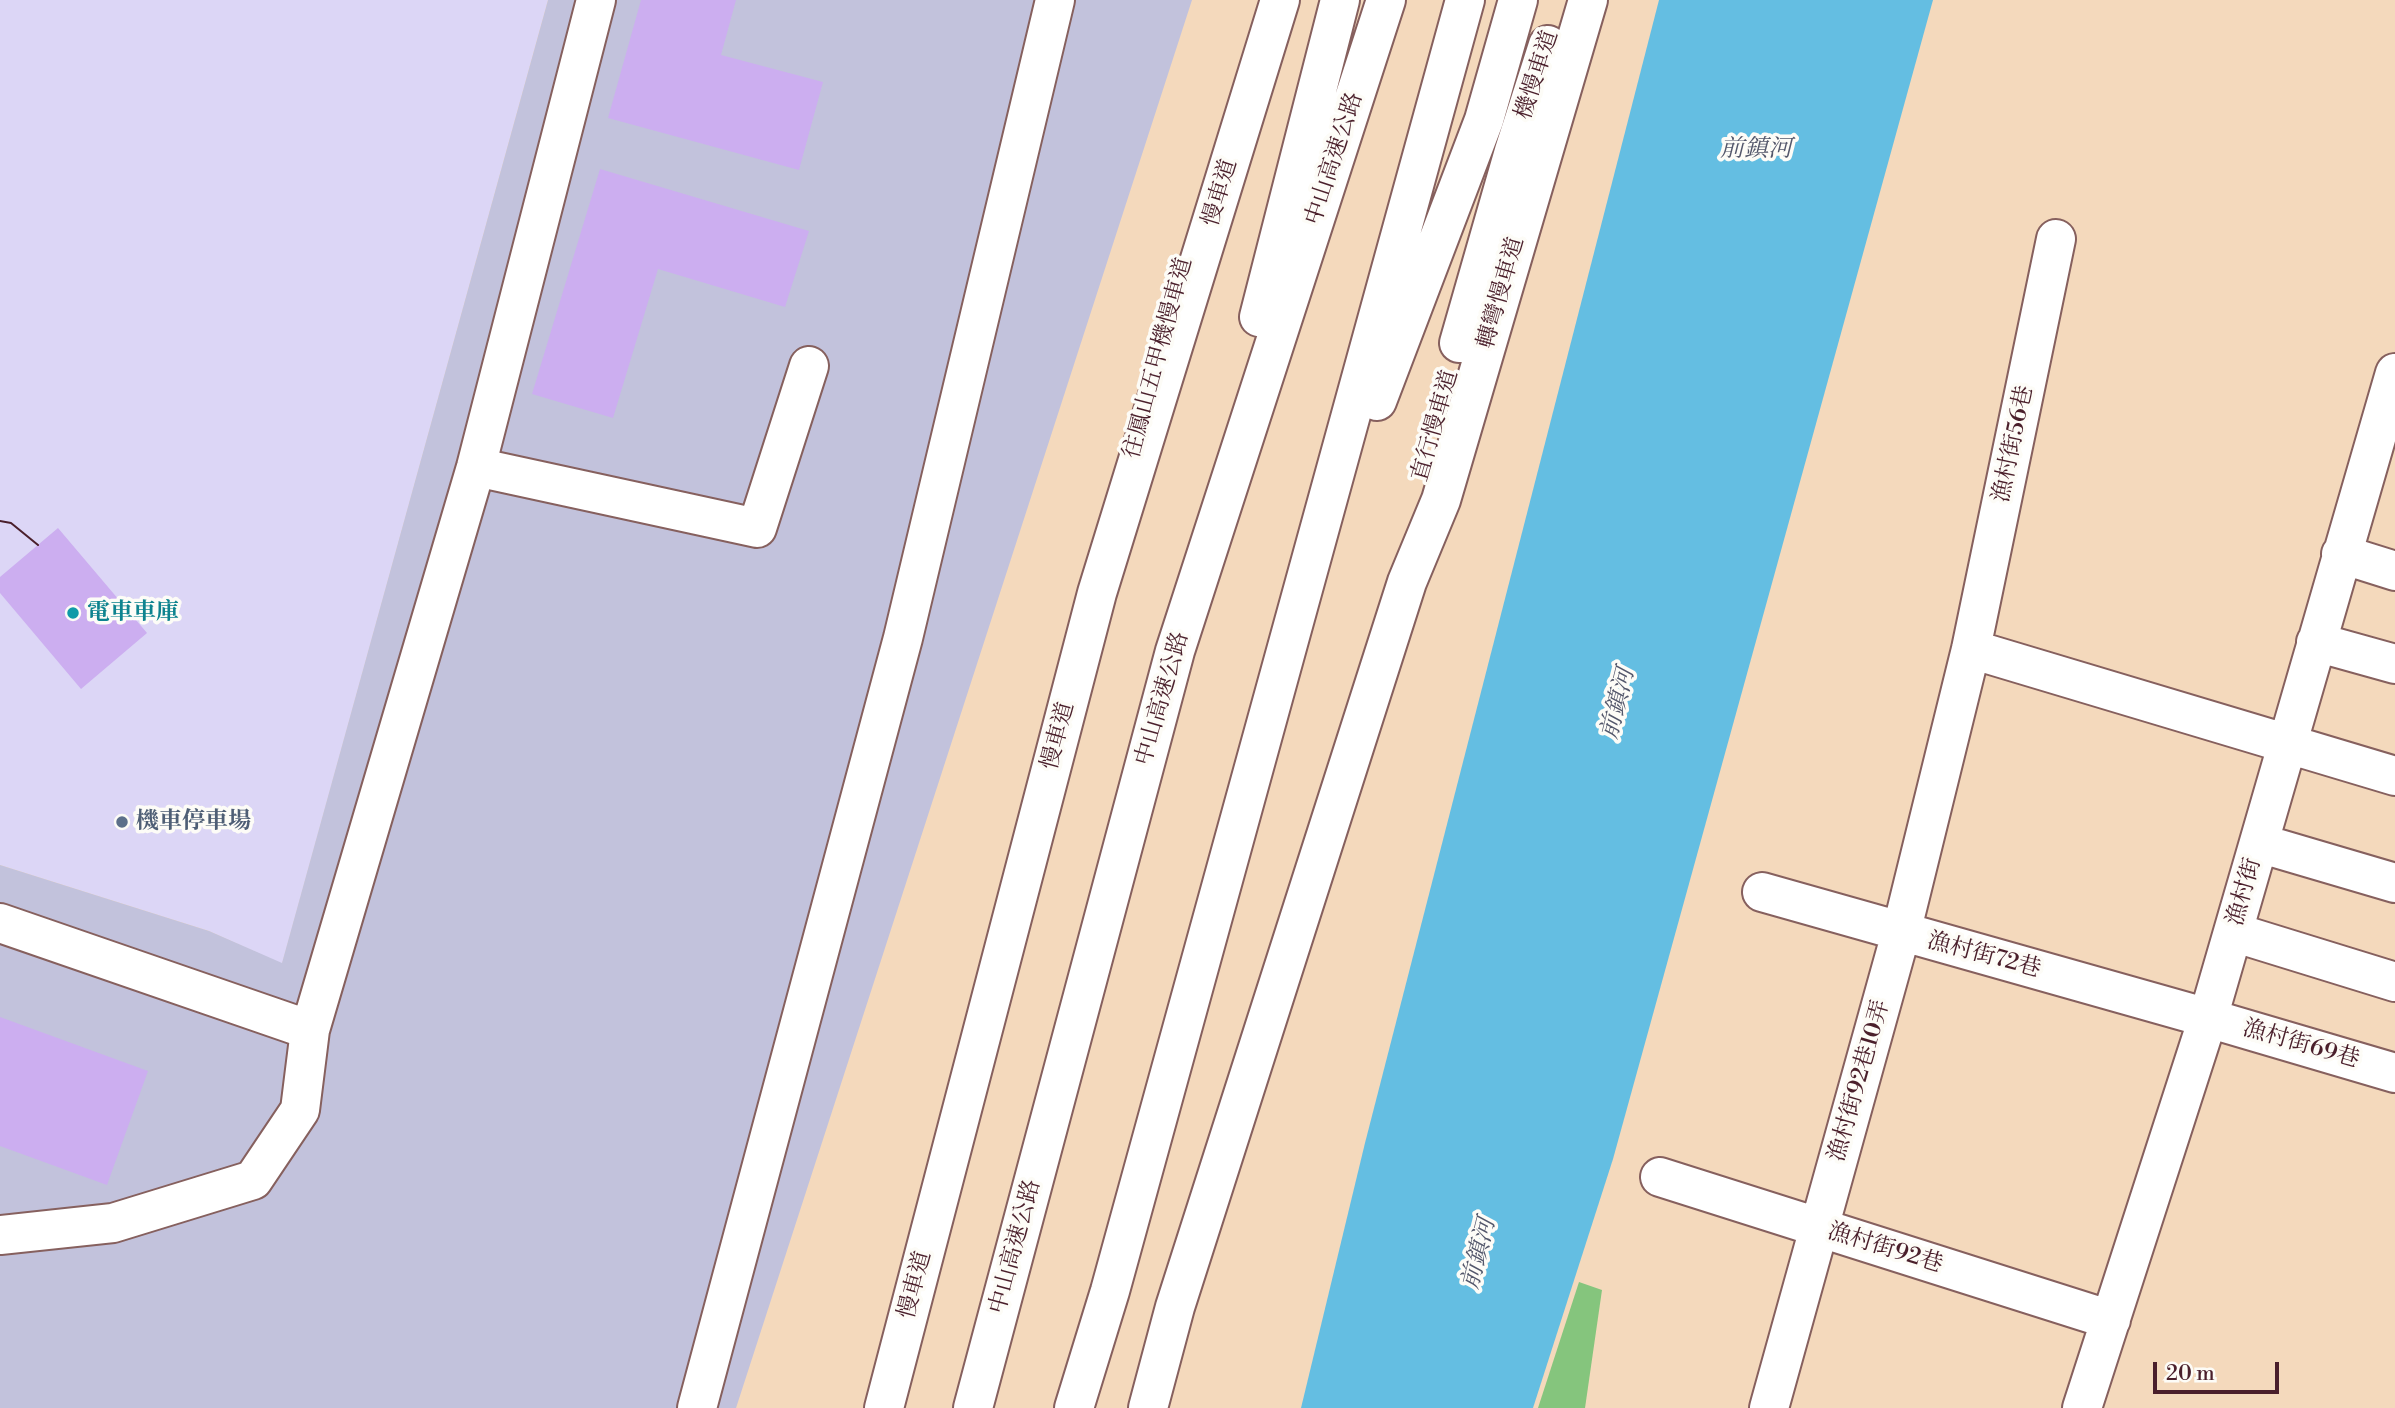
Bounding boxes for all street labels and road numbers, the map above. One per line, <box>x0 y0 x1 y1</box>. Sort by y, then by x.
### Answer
street label: 機慢車道 <box>1511 27 1565 123</box>
street label: 中山高速公路 <box>1301 89 1369 229</box>
street label: 慢車道 <box>1198 156 1244 230</box>
street label: 轉彎慢車道 <box>1473 234 1531 352</box>
street label: 往鳳山五甲機慢車道 <box>1119 254 1199 462</box>
street label: 直行慢車道 <box>1407 367 1465 485</box>
street label: 漁村街56巷 <box>1988 383 2040 505</box>
street label: 中山高速公路 <box>1131 629 1195 769</box>
street label: 慢車道 <box>1037 699 1081 773</box>
street label: 漁村街 <box>2222 855 2268 929</box>
street label: 漁村街72巷 <box>1924 928 2044 984</box>
street label: 漁村街92巷10弄 <box>1824 997 1896 1165</box>
street label: 漁村街69巷 <box>2240 1015 2362 1075</box>
street label: 中山高速公路 <box>985 1177 1047 1317</box>
street label: 漁村街92巷 <box>1824 1218 1946 1280</box>
street label: 慢車道 <box>894 1248 938 1322</box>

